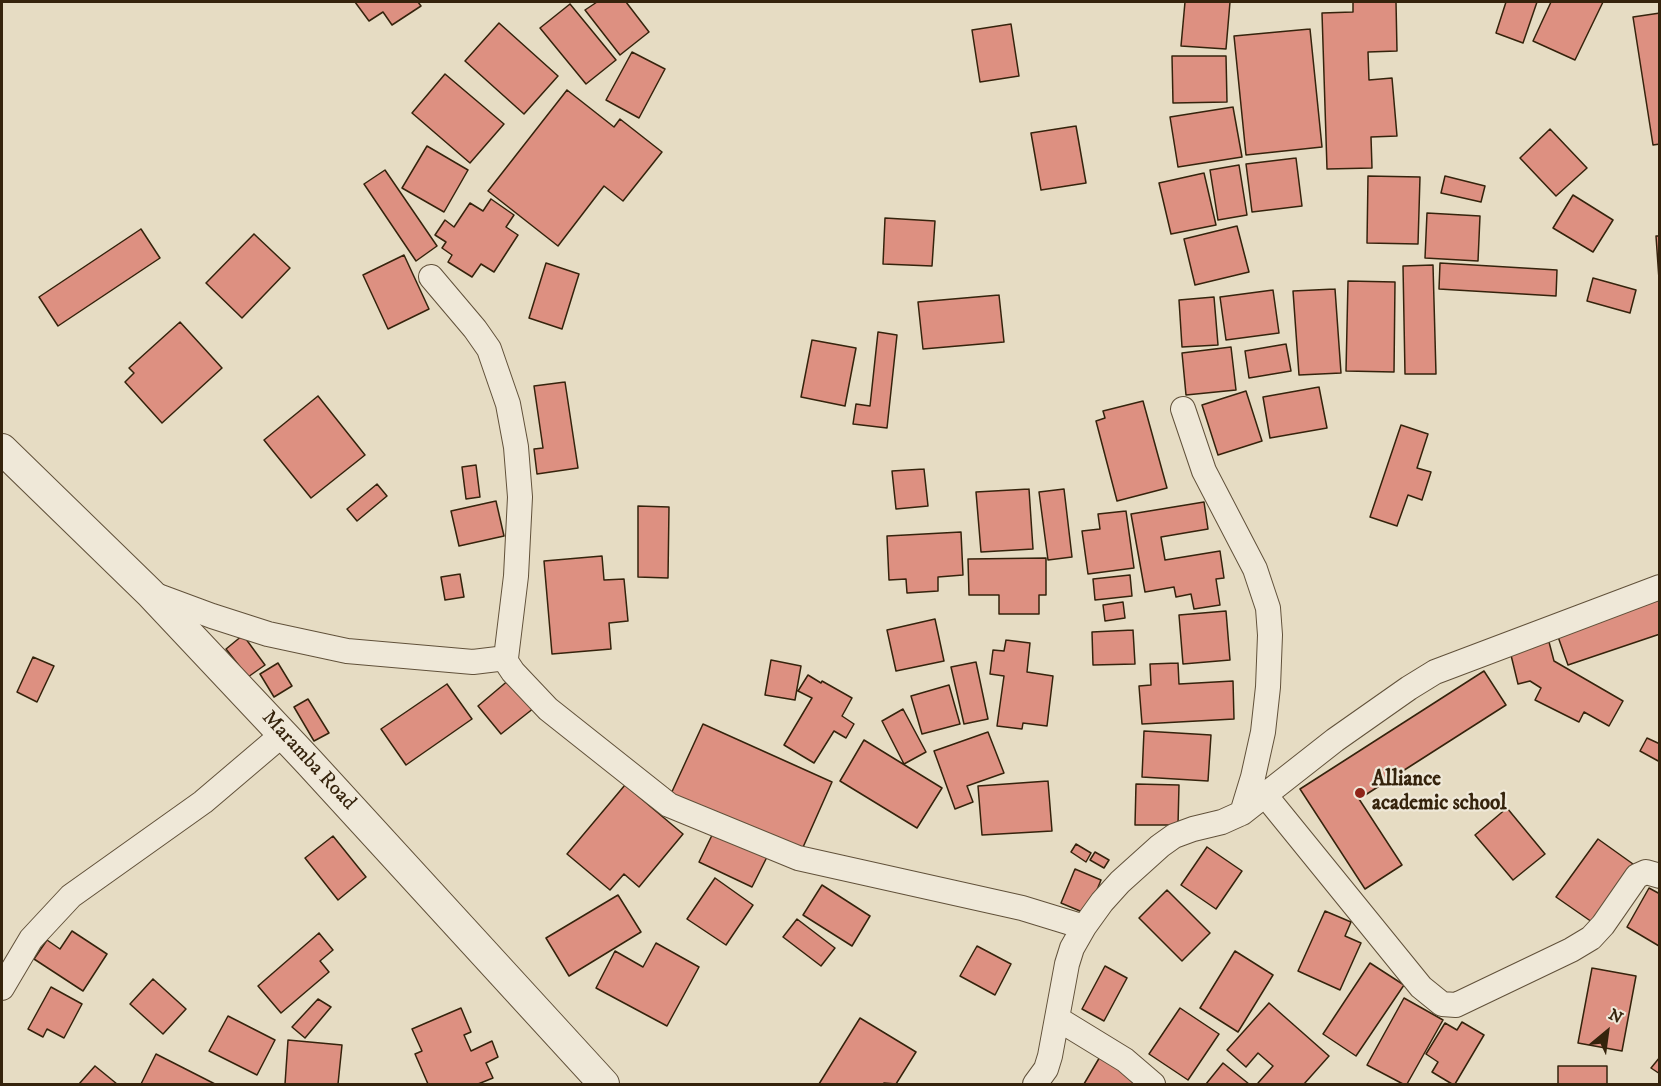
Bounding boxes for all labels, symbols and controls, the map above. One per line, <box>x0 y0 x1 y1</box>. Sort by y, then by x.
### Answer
street label: Maramba Road <box>255 706 361 816</box>
place label: Alliance academic school <box>1372 768 1506 818</box>
marker: Alliance academic school <box>1353 786 1367 800</box>
north arrow <box>1577 1002 1637 1062</box>
text: N <box>1605 1004 1626 1028</box>

